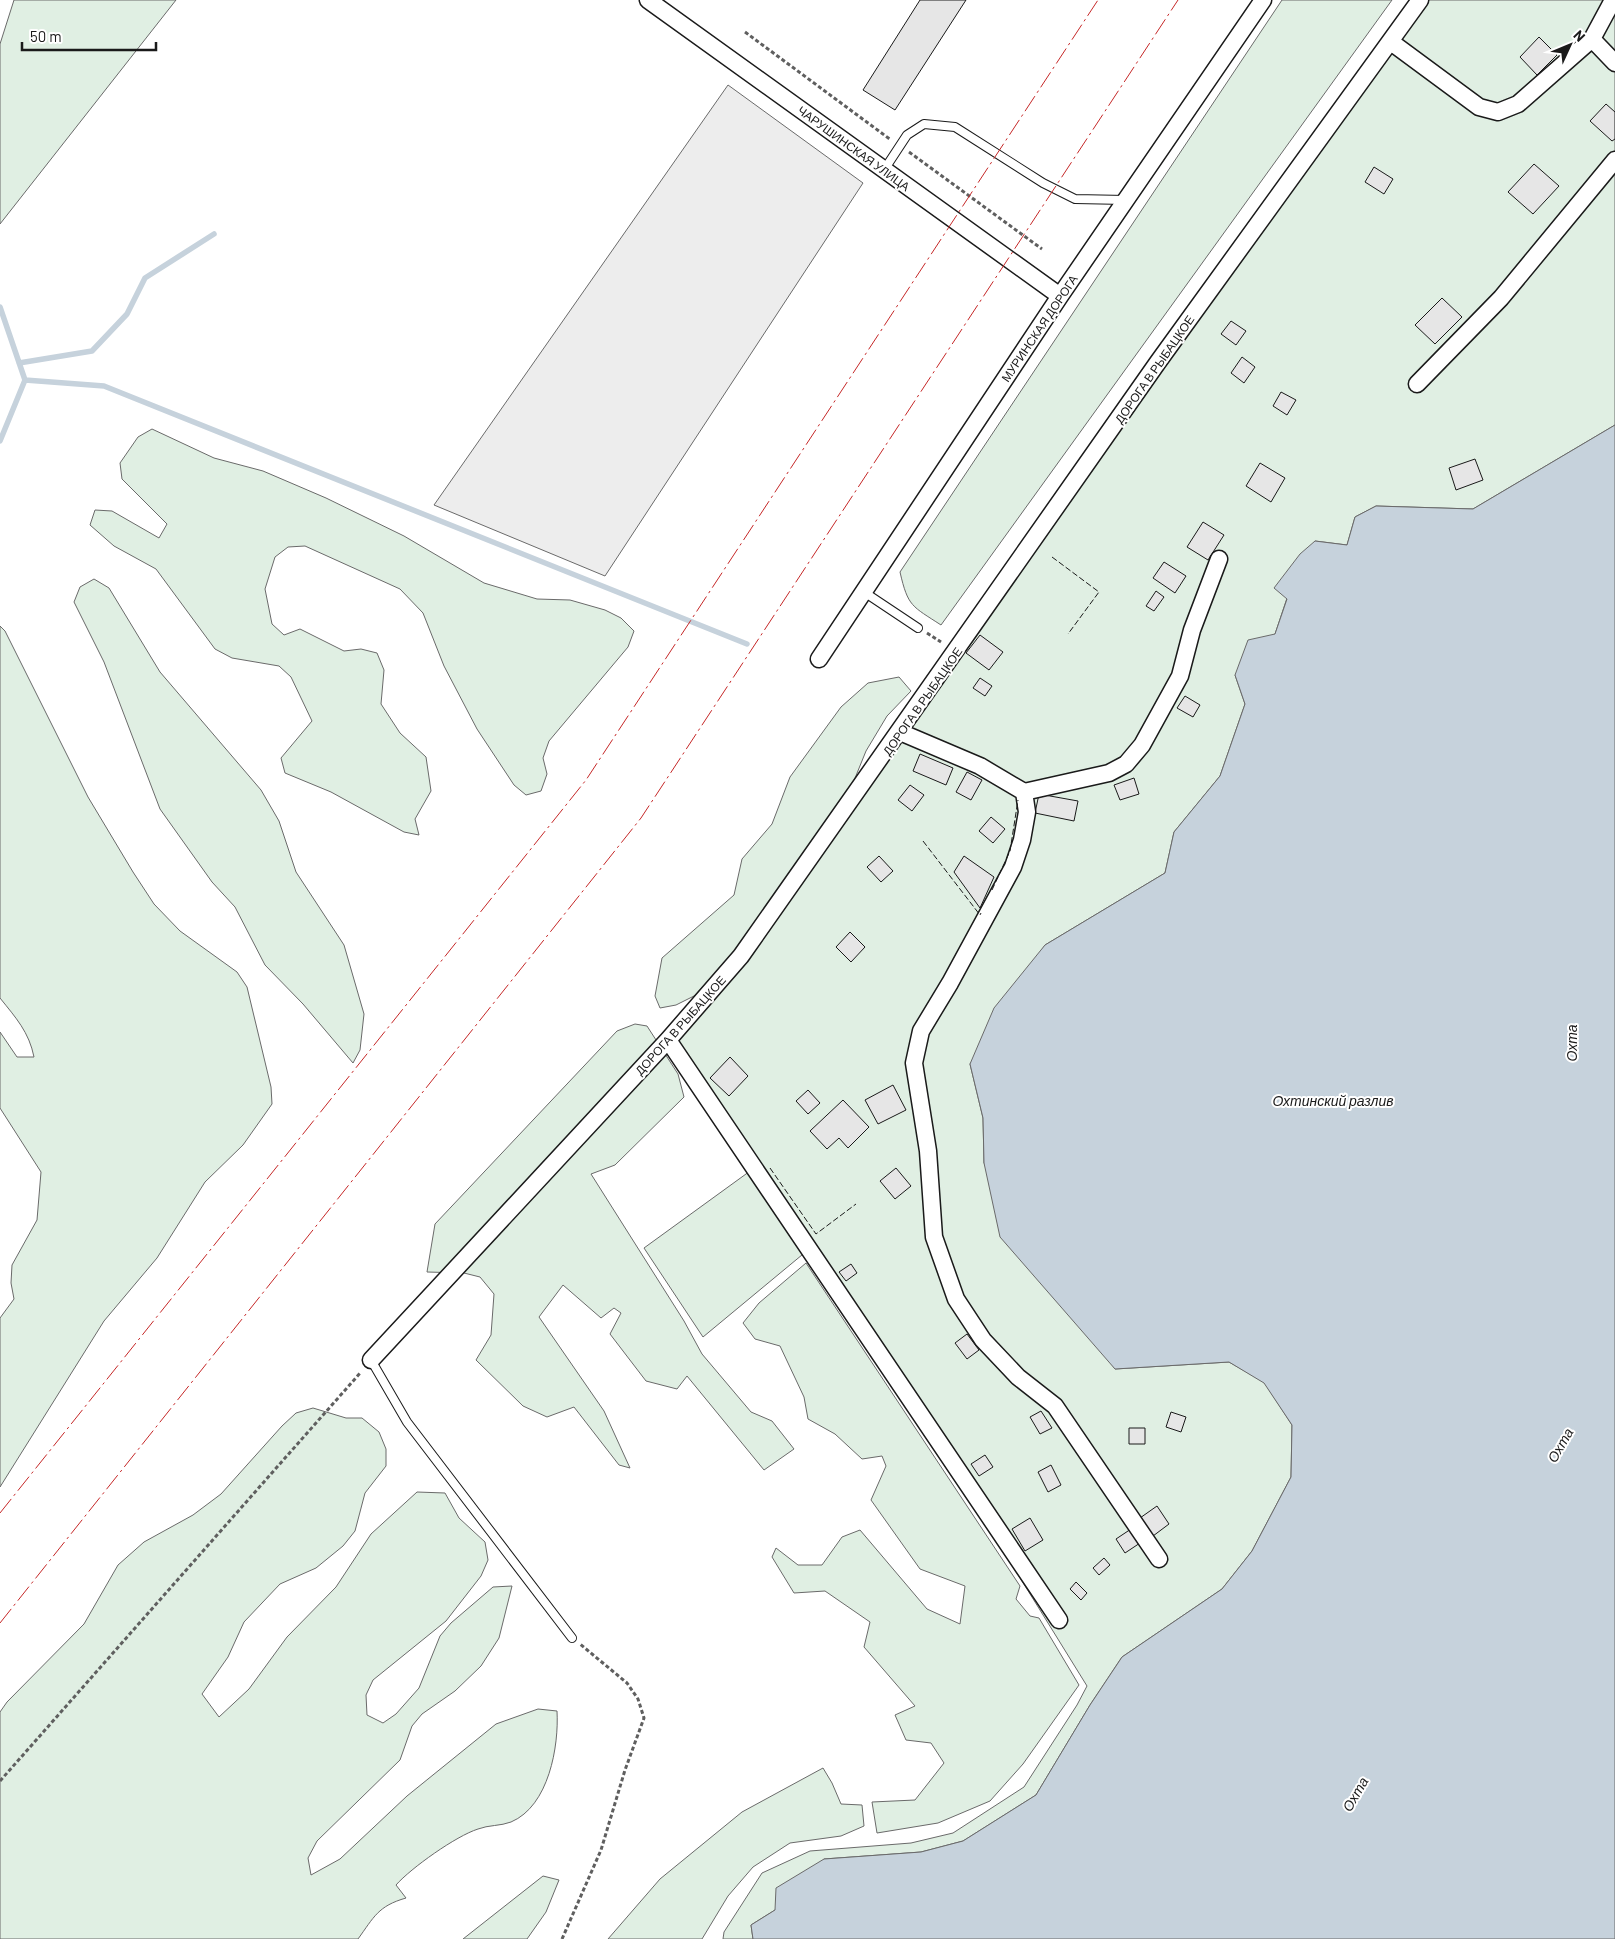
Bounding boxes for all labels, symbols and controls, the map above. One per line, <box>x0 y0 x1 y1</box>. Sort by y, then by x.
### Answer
scale bar <box>22 20 156 52</box>
north arrow <box>1545 20 1595 70</box>
text: N <box>1570 26 1589 45</box>
text: 50 m <box>30 27 62 45</box>
street label: ЧАРУШИНСКАЯ УЛИЦА <box>795 103 913 194</box>
street label: МУРИНСКАЯ ДОРОГА <box>998 272 1081 385</box>
street label: ДОРОГА В РЫБАЦКОЕ <box>1111 312 1197 426</box>
street label: ДОРОГА В РЫБАЦКОЕ <box>879 644 965 758</box>
street label: ДОРОГА В РЫБАЦКОЕ <box>632 973 729 1078</box>
water label: Охта <box>1563 1024 1580 1061</box>
water label: Охтинский разлив <box>1272 1092 1394 1109</box>
water label: Охта <box>1543 1425 1577 1465</box>
water label: Охта <box>1338 1774 1372 1814</box>

